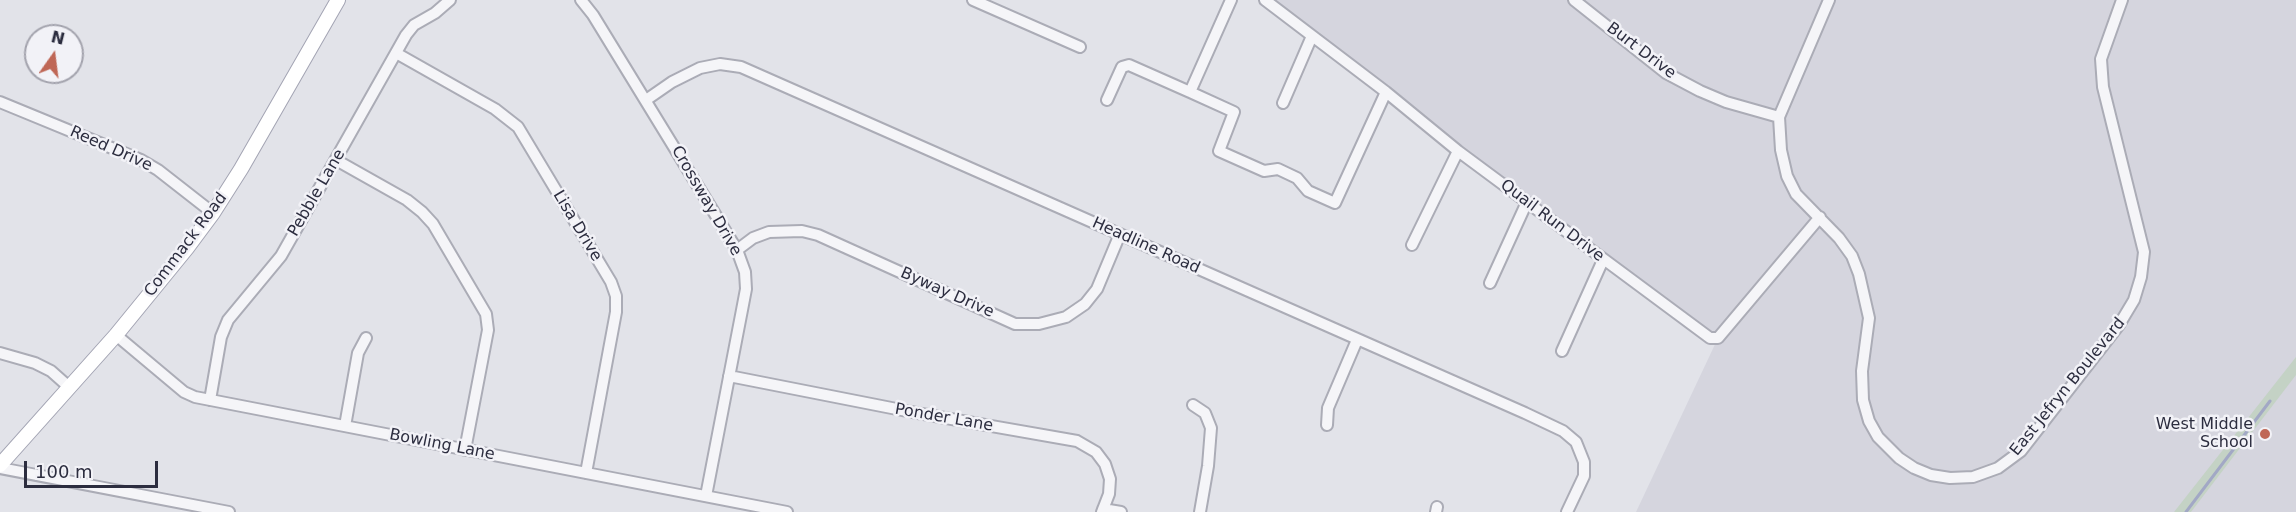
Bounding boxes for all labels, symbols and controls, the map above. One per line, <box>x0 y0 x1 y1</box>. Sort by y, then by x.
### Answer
street label: Burt Drive <box>1603 19 1679 83</box>
north arrow <box>24 24 84 84</box>
text: N <box>49 27 67 49</box>
street label: Reed Drive <box>67 122 155 176</box>
street label: Crossway Drive <box>667 143 745 259</box>
street label: Pebble Lane <box>284 146 350 240</box>
street label: Quail Run Drive <box>1496 176 1608 266</box>
street label: Lisa Drive <box>548 187 606 265</box>
street label: Commack Road <box>141 189 231 301</box>
street label: Headline Road <box>1089 214 1203 278</box>
street label: Byway Drive <box>897 264 997 322</box>
street label: East Jefryn Boulevard <box>2006 314 2130 460</box>
street label: Ponder Lane <box>893 400 995 436</box>
place label: West Middle School <box>2156 415 2253 453</box>
street label: Bowling Lane <box>388 425 496 465</box>
marker: West Middle School <box>2258 427 2272 441</box>
scale bar <box>27 449 160 487</box>
text: 100 m <box>35 461 93 482</box>

